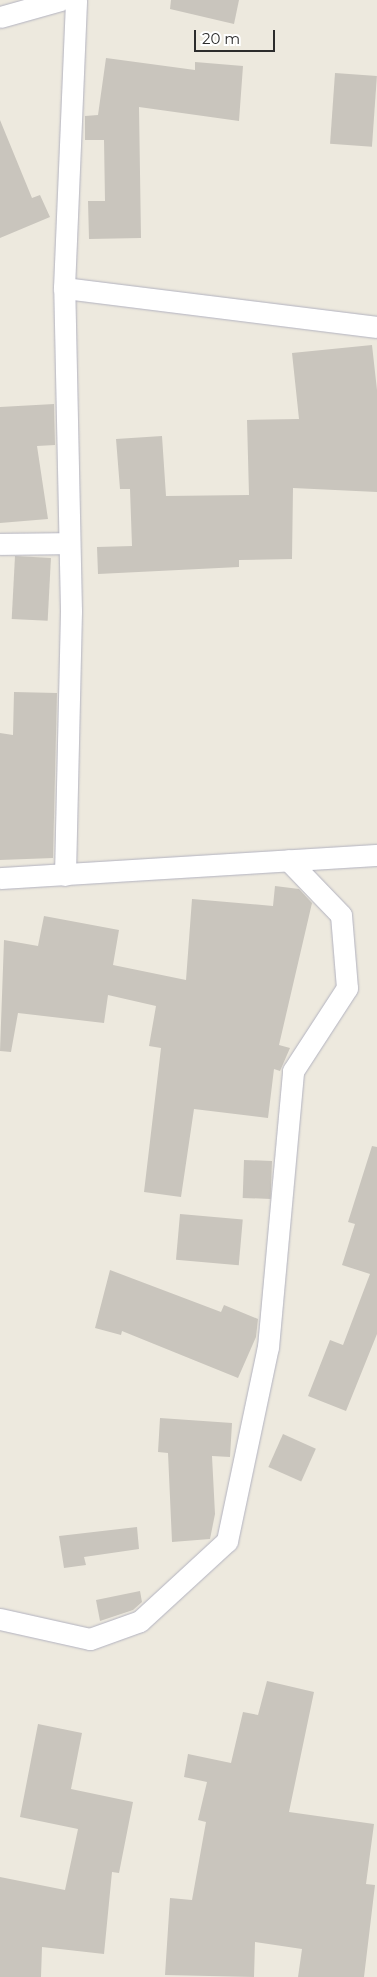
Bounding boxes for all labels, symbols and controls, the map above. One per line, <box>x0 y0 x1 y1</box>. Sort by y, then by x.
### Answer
scale bar <box>197 20 278 52</box>
text: 20 m <box>202 29 240 48</box>

